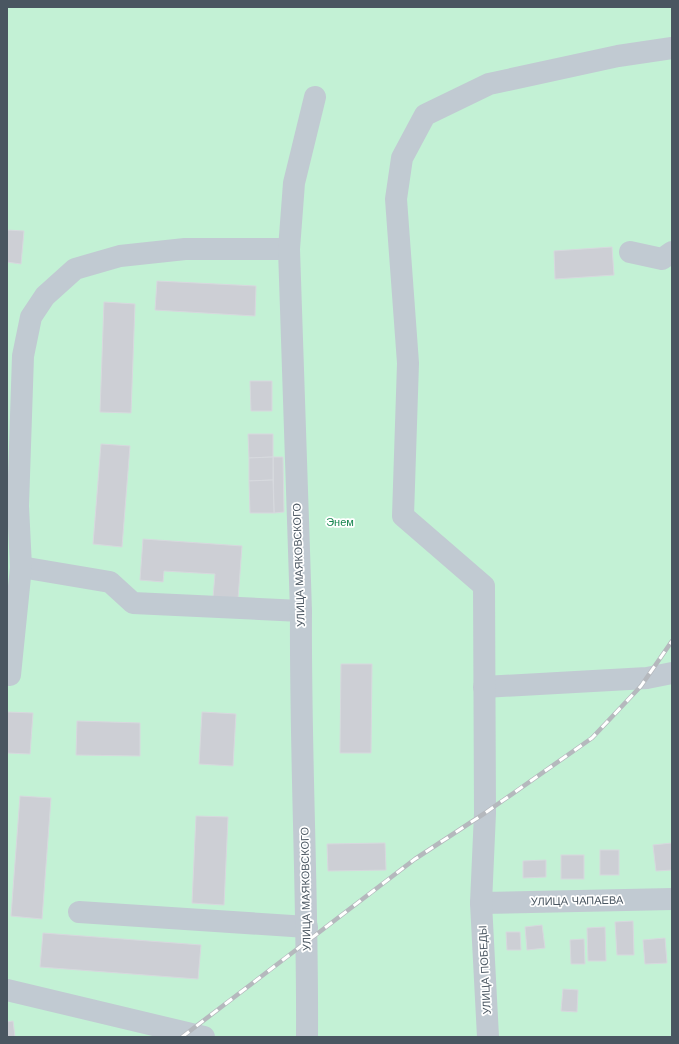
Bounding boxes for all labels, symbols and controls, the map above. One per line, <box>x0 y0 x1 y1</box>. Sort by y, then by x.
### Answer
street label: УЛИЦА МАЯКОВСКОГО <box>290 502 308 627</box>
park label: Энем <box>326 516 354 529</box>
street label: УЛИЦА МАЯКОВСКОГО <box>298 827 314 951</box>
street label: УЛИЦА ЧАПАЕВА <box>531 894 624 908</box>
street label: УЛИЦА ПОБЕДЫ <box>476 925 494 1015</box>

